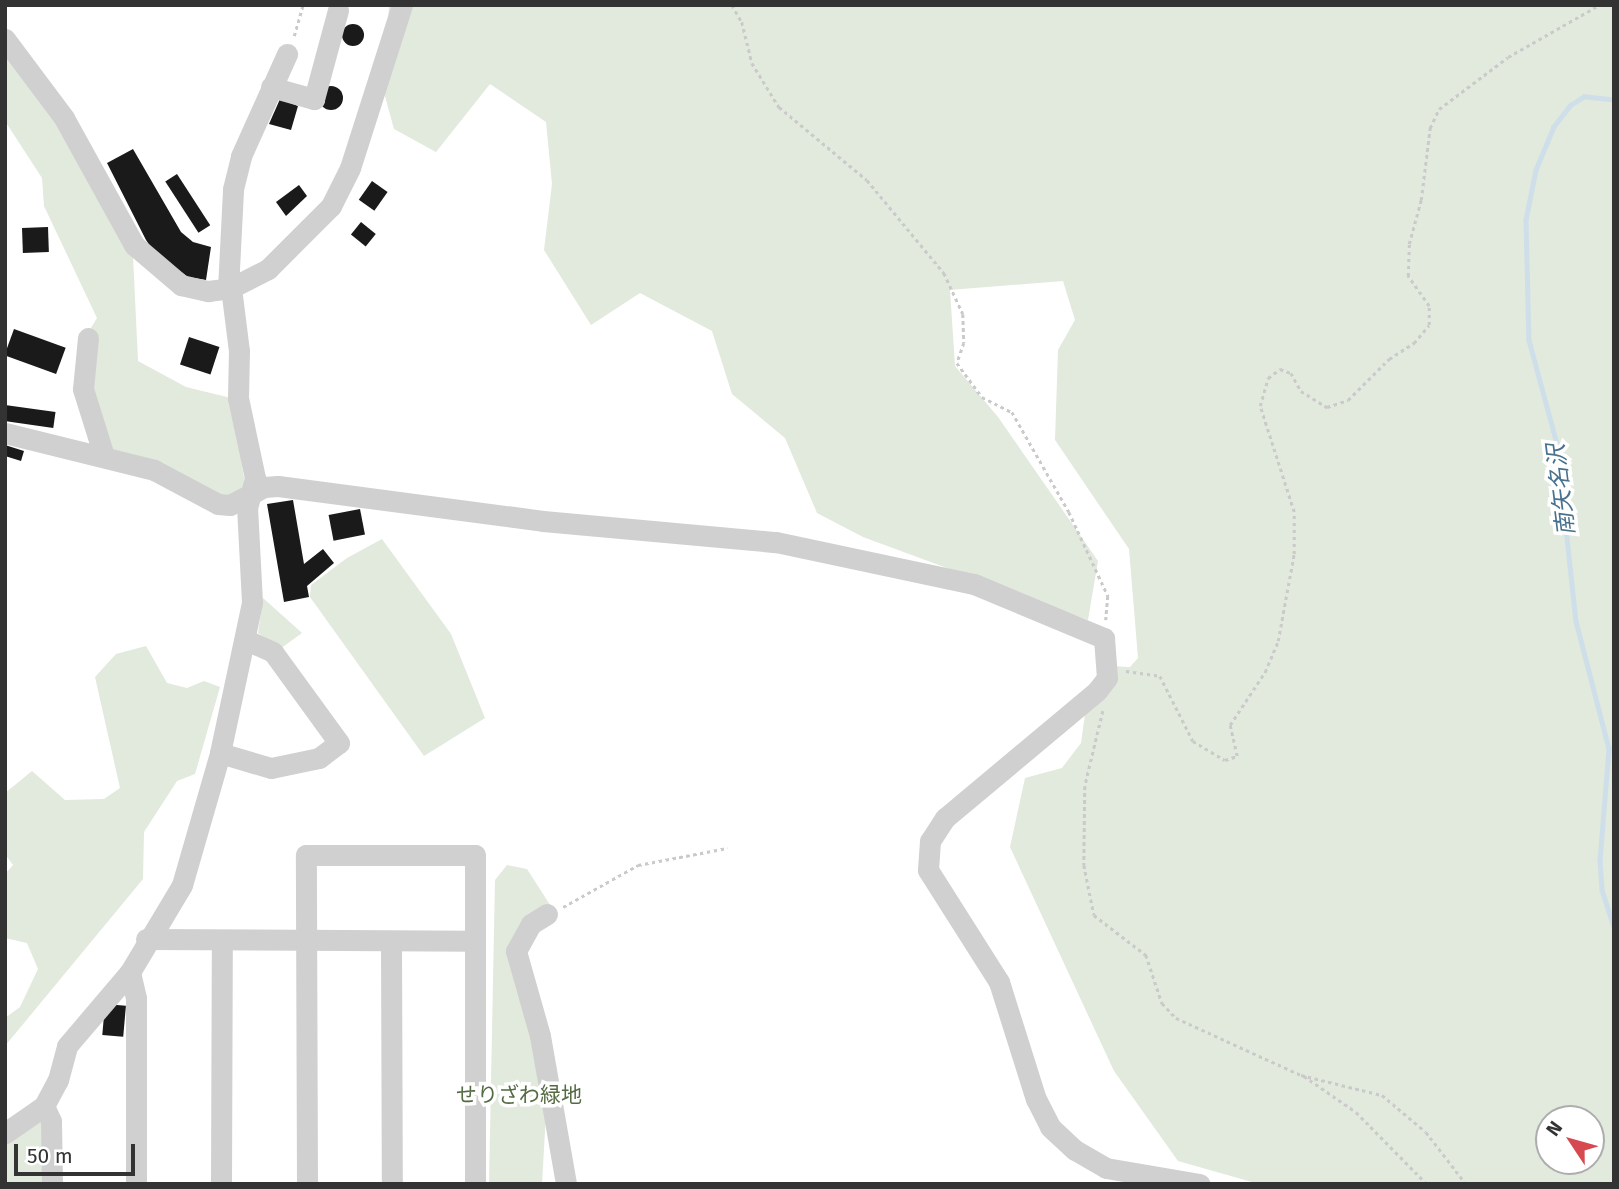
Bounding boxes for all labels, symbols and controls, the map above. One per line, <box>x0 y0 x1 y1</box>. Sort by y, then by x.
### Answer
water label: 南矢名沢 <box>1542 443 1580 537</box>
park label: せりざわ緑地 <box>456 1082 582 1108</box>
north arrow <box>1535 1105 1605 1175</box>
text: N <box>1541 1117 1567 1140</box>
scale bar <box>18 1130 138 1174</box>
text: 50 m <box>27 1143 73 1169</box>

